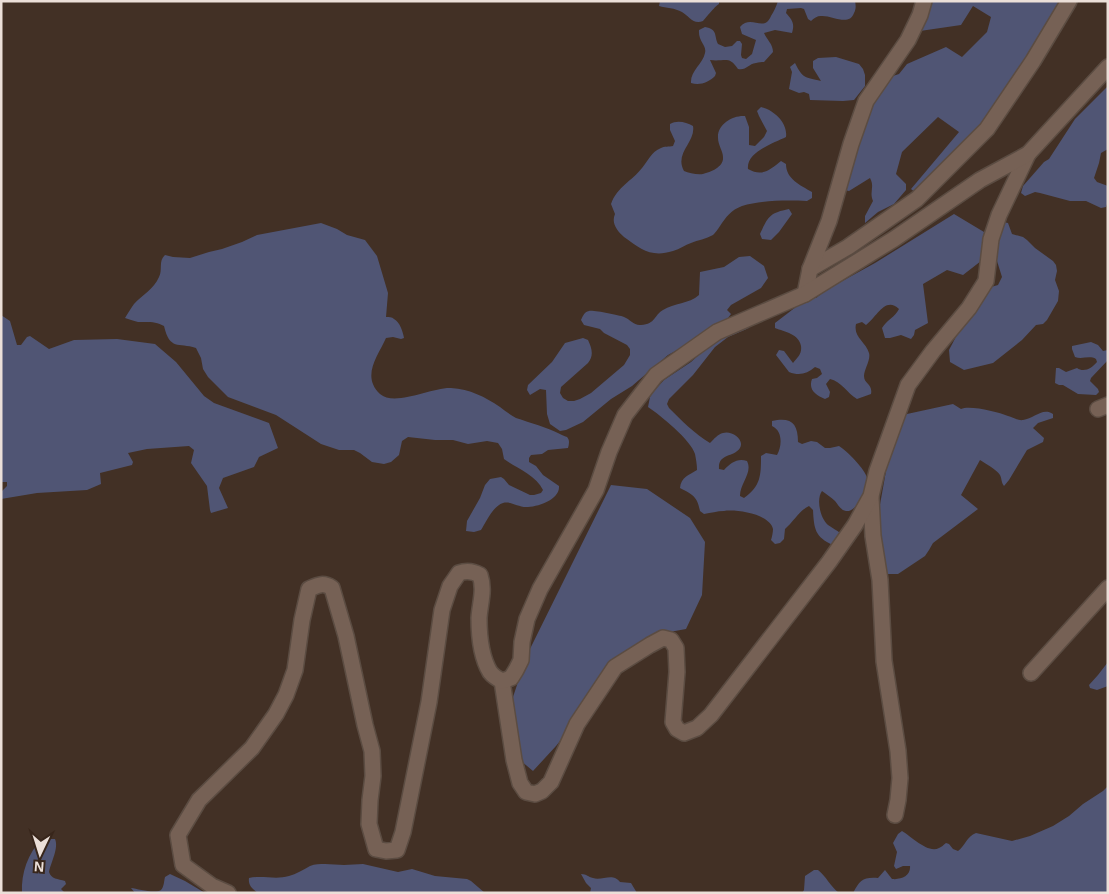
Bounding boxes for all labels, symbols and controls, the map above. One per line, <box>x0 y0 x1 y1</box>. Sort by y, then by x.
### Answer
north arrow <box>15 829 65 879</box>
text: N <box>33 859 45 875</box>

